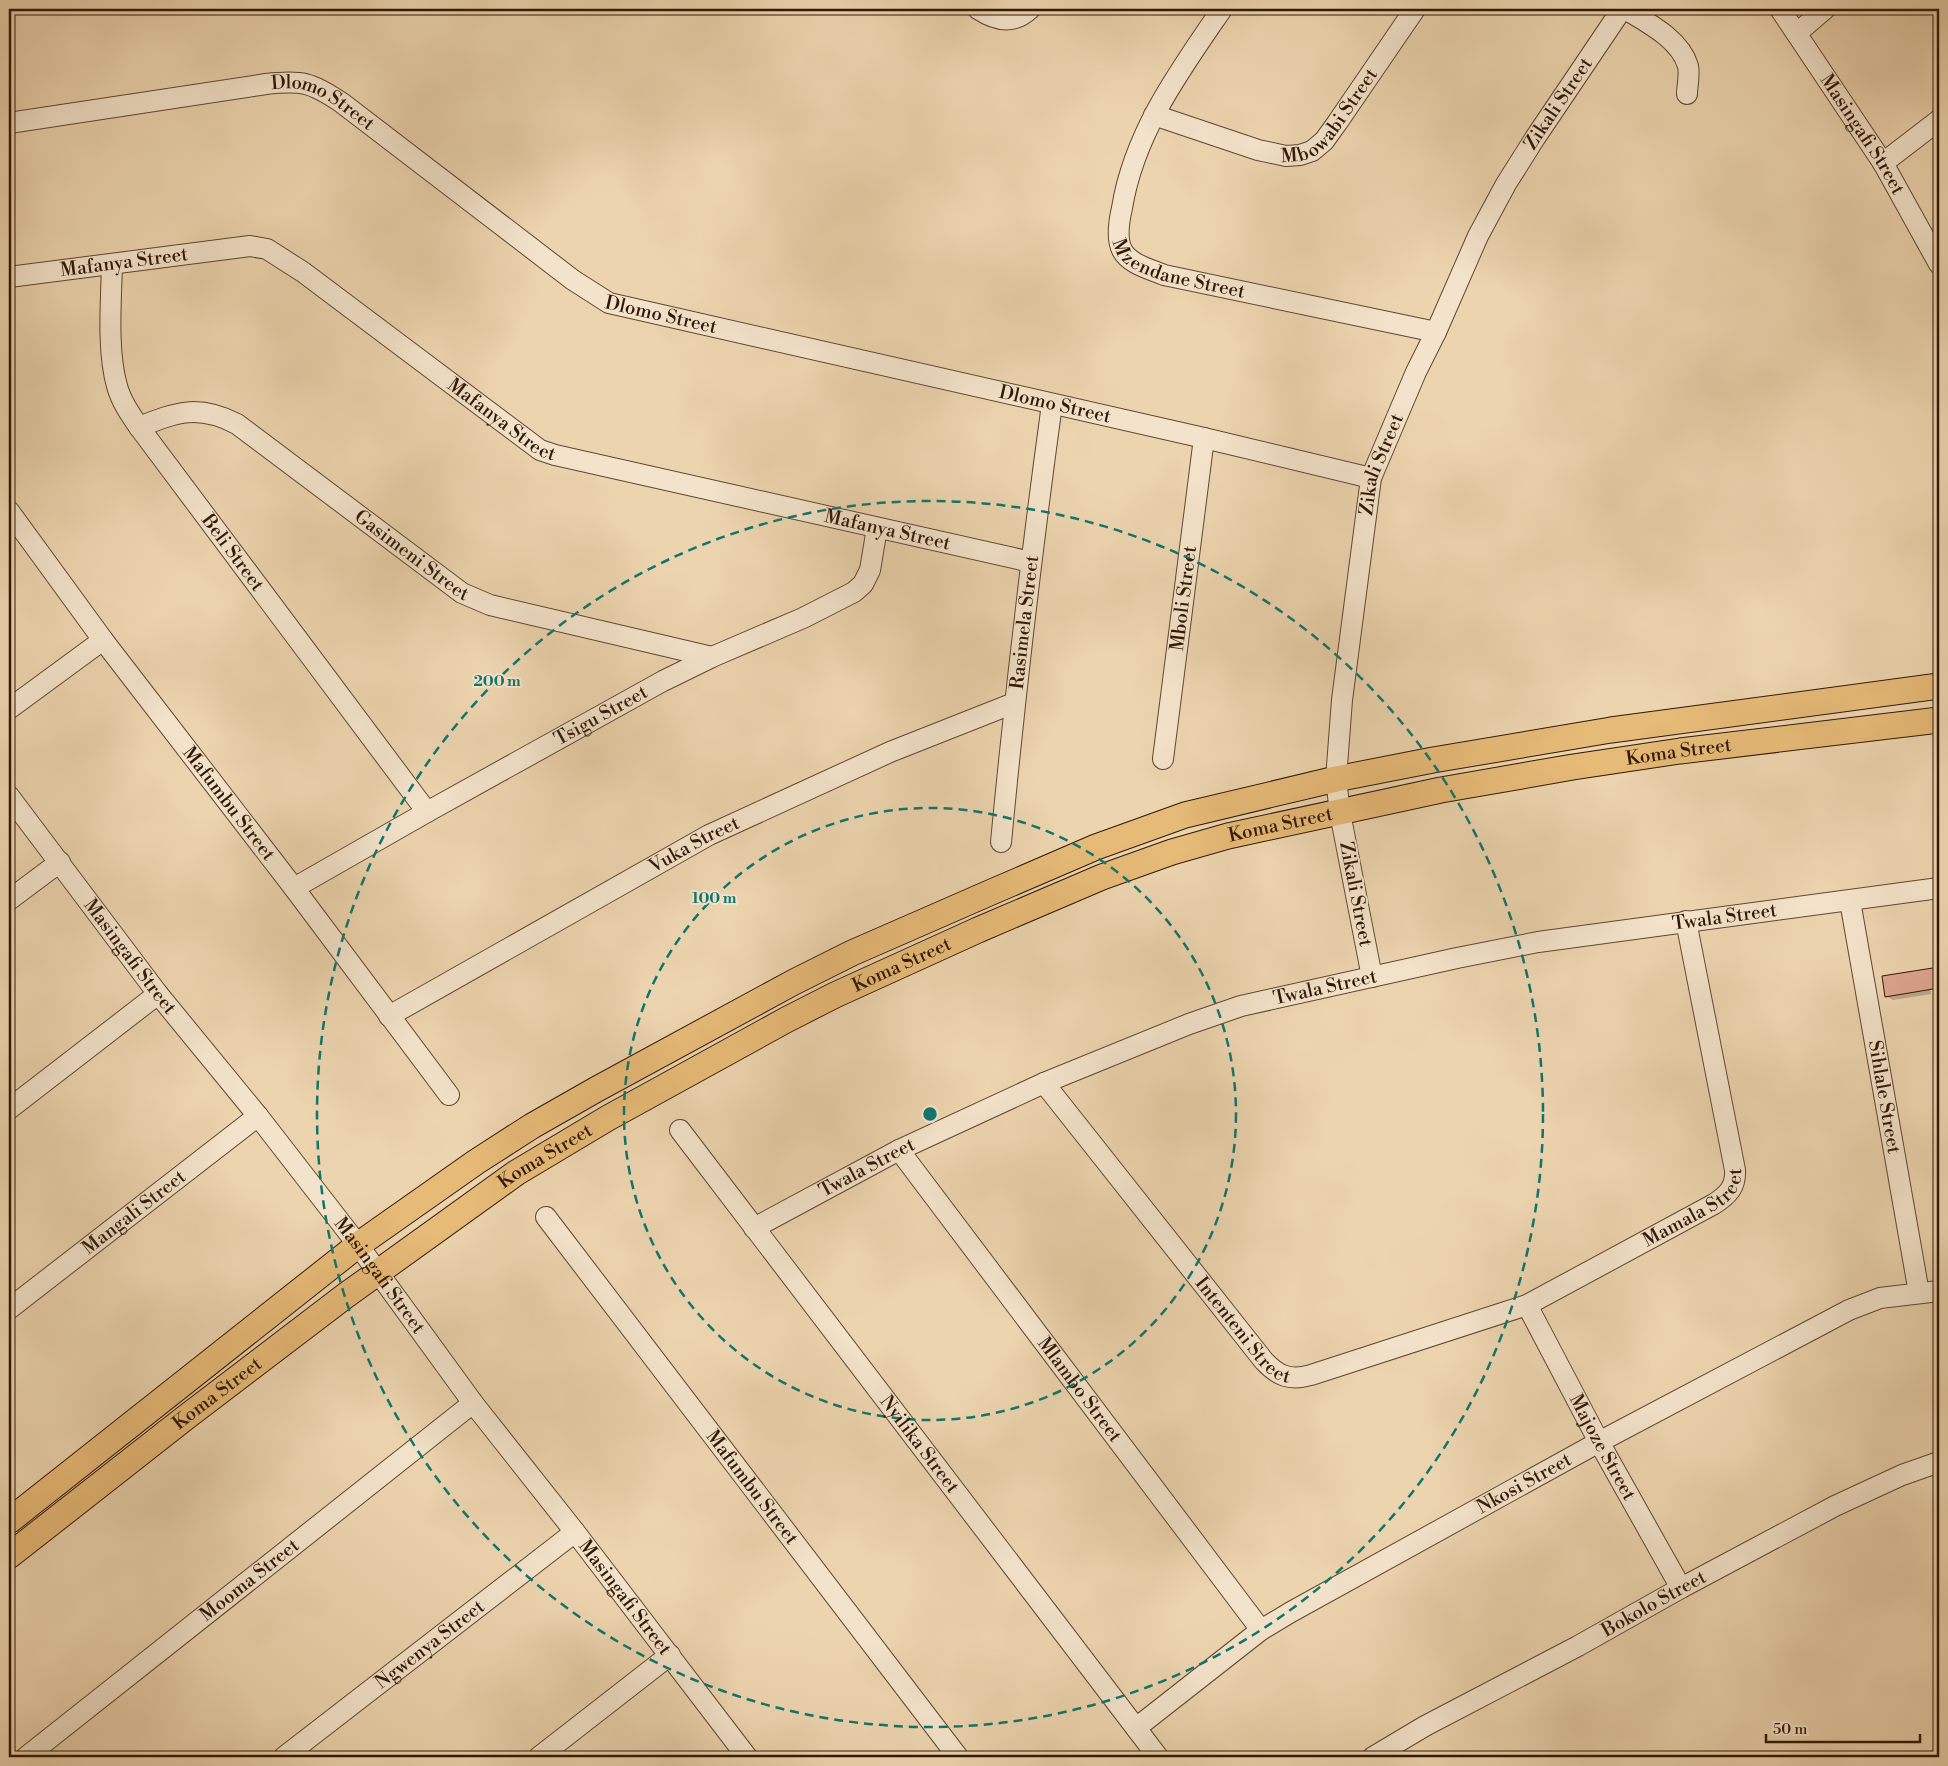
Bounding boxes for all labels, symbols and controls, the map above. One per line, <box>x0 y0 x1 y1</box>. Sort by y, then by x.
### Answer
street label: Zikali Street <box>1519 53 1598 154</box>
street label: Mbowabi Street <box>1280 63 1383 168</box>
street label: Masingafi Street <box>1815 69 1910 199</box>
street label: Dlomo Street <box>270 70 380 136</box>
street label: Mzendane Street <box>1107 235 1248 304</box>
street label: Mafanya Street <box>59 242 190 282</box>
street label: Dlomo Street <box>603 290 719 339</box>
street label: Mafanya Street <box>443 373 559 466</box>
street label: Dlomo Street <box>997 380 1113 429</box>
street label: Zikali Street <box>1354 410 1409 517</box>
street label: Gasimeni Street <box>350 504 473 607</box>
street label: Mafanya Street <box>822 504 953 556</box>
street label: Beli Street <box>196 508 270 596</box>
street label: Mboli Street <box>1165 544 1202 652</box>
street label: Rasimela Street <box>1005 554 1044 691</box>
text: 200 m <box>473 672 521 691</box>
street label: Tsigu Street <box>550 680 652 751</box>
street label: Koma Street <box>1624 733 1733 771</box>
street label: Mafumbu Street <box>177 741 281 866</box>
street label: Koma Street <box>1226 802 1335 848</box>
street label: Vuka Street <box>644 811 743 879</box>
street label: Zikali Street <box>1334 840 1378 949</box>
text: 100 m <box>692 889 737 908</box>
street label: Masingafi Street <box>78 894 182 1019</box>
street label: Twala Street <box>1671 898 1779 936</box>
street label: Koma Street <box>848 932 955 998</box>
street label: Twala Street <box>1271 964 1379 1010</box>
street label: Sihlale Street <box>1863 1038 1906 1156</box>
centre of rings <box>921 1105 939 1123</box>
street label: Koma Street <box>493 1118 597 1194</box>
street label: Twala Street <box>815 1132 919 1203</box>
street label: Mangali Street <box>77 1164 191 1260</box>
street label: Mamala Street <box>1639 1168 1747 1252</box>
street label: Masingafi Street <box>329 1212 431 1339</box>
street label: Intenteni Street <box>1190 1272 1293 1389</box>
street label: Mlambo Street <box>1032 1332 1127 1447</box>
street label: Koma Street <box>168 1352 267 1435</box>
street label: Nyilika Street <box>874 1390 965 1498</box>
street label: Majoze Street <box>1564 1390 1641 1505</box>
street label: Mafumbu Street <box>701 1425 804 1550</box>
street label: Nkosi Street <box>1472 1447 1576 1519</box>
street label: Mooma Street <box>195 1533 304 1627</box>
street label: Masingafi Street <box>573 1535 677 1660</box>
street label: Bokolo Street <box>1596 1565 1710 1643</box>
street label: Ngwenya Street <box>370 1594 489 1694</box>
scale bar <box>1766 1711 1919 1743</box>
text: 50 m <box>1773 1720 1807 1739</box>

